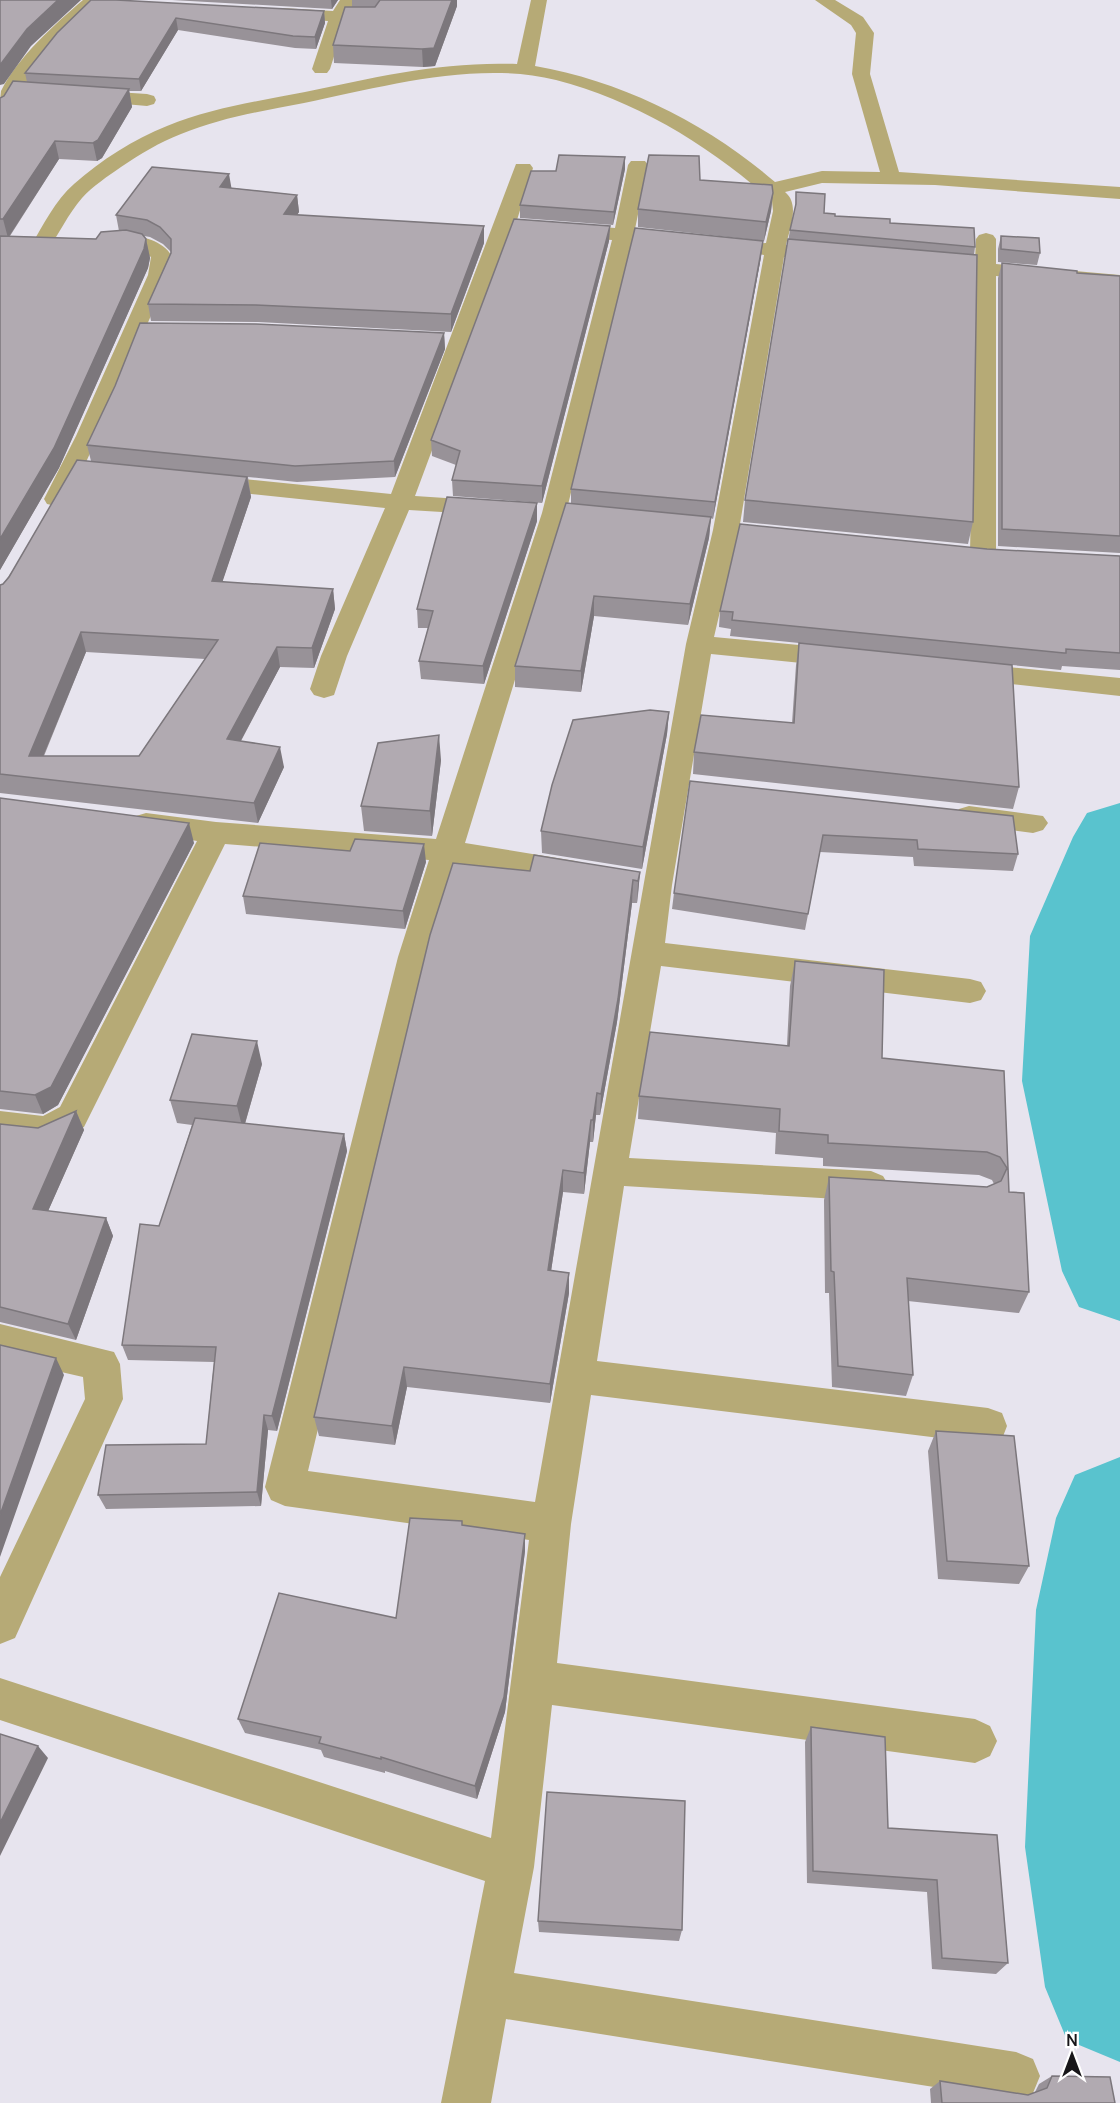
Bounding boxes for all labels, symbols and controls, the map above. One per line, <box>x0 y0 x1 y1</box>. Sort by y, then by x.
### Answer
north arrow <box>1042 2025 1102 2085</box>
text: N <box>1066 2029 1078 2051</box>

